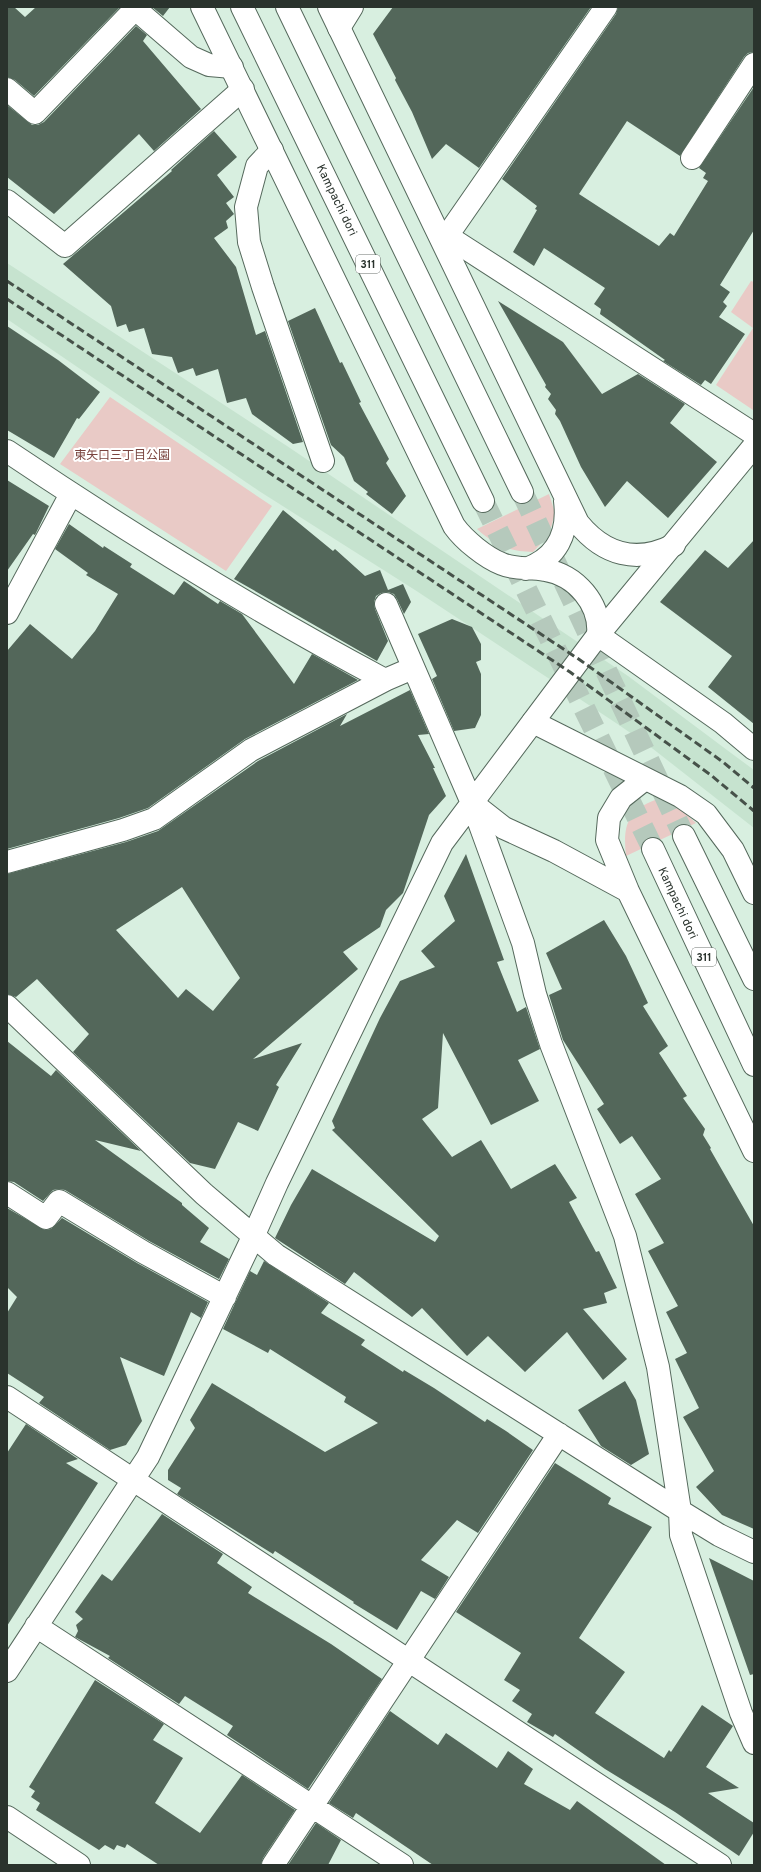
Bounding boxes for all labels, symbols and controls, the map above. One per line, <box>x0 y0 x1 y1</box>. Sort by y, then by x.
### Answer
street label: Kampachi dori <box>312 162 360 239</box>
road number: 311 <box>356 255 380 273</box>
park label: 東矢口三丁目公園 <box>74 448 170 464</box>
street label: Kampachi dori <box>653 865 701 942</box>
road number: 311 <box>692 948 716 966</box>

